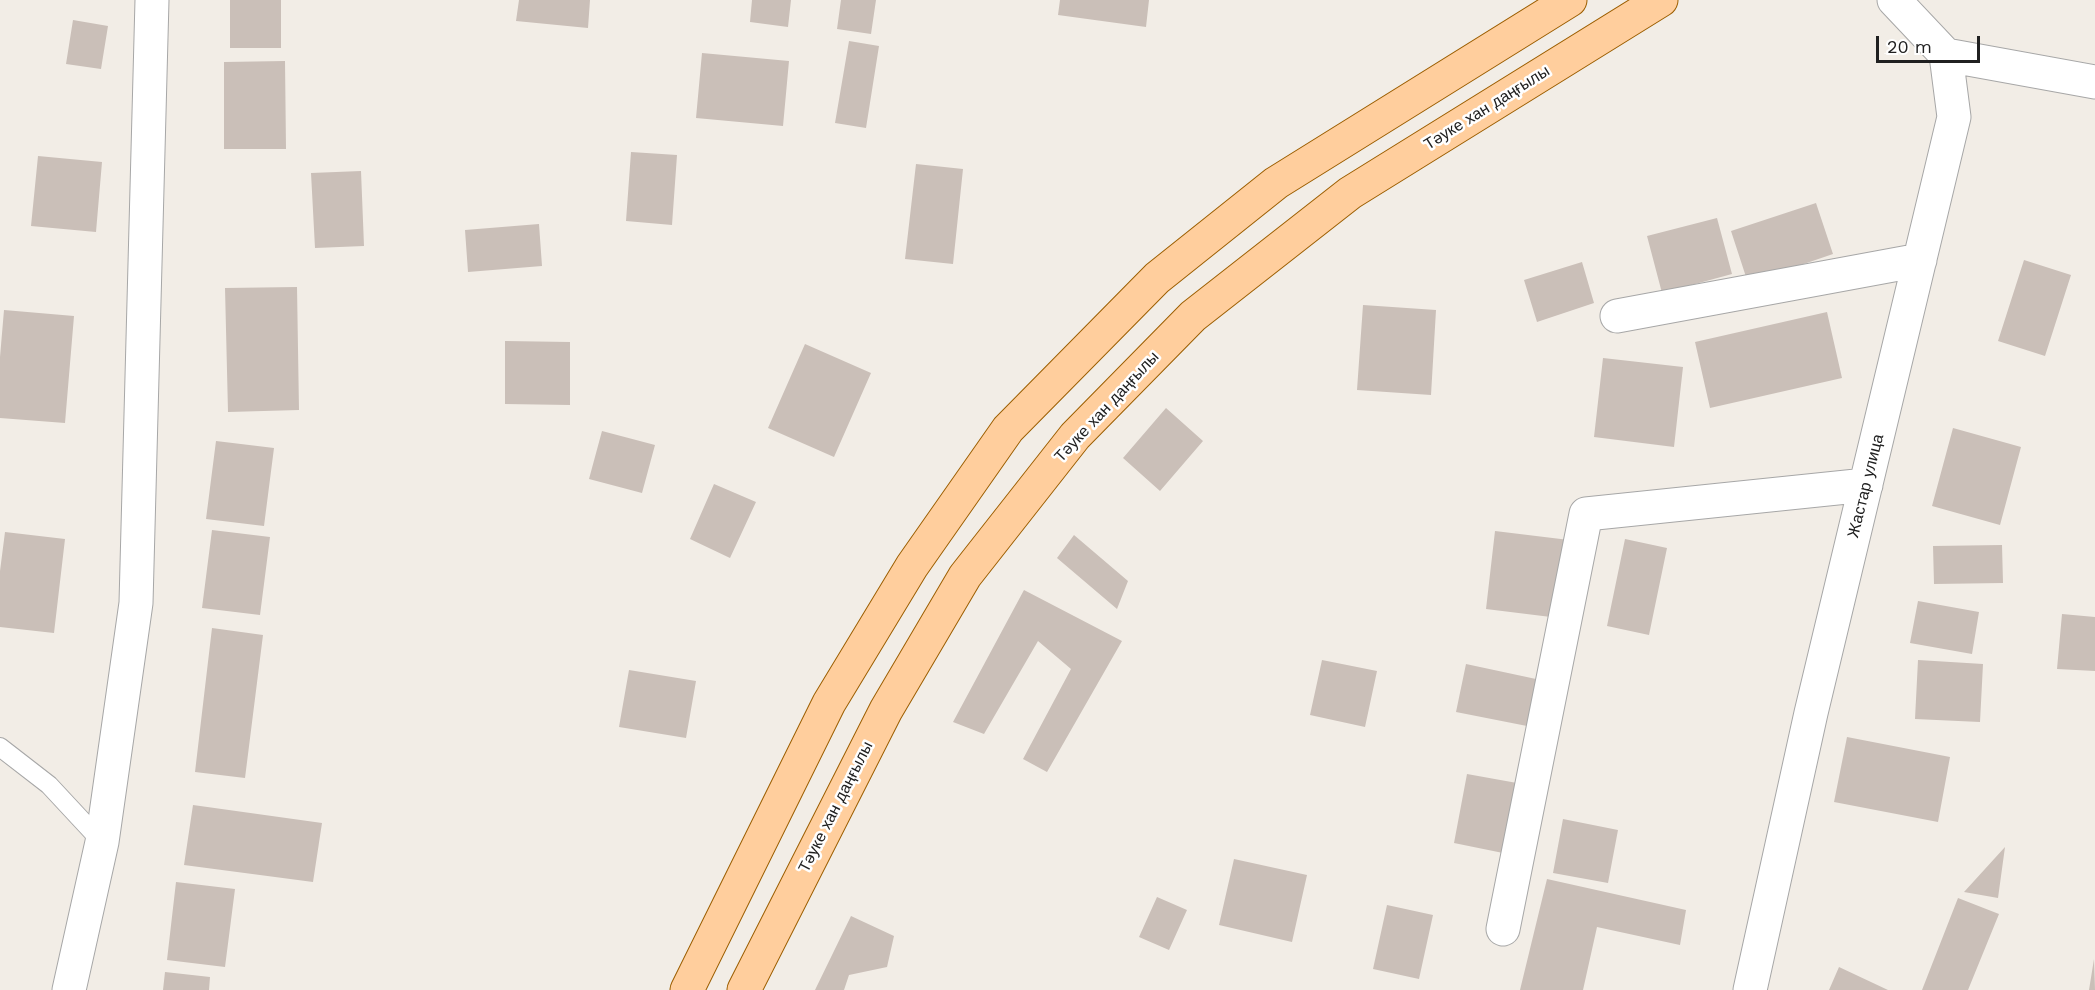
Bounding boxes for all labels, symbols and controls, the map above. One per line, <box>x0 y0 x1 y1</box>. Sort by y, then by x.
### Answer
scale bar <box>1879 24 1982 62</box>
text: 20 m <box>1887 36 1932 57</box>
street label: Тәуке хан даңғылы <box>1421 62 1553 154</box>
street label: Тәуке хан даңғылы <box>1051 348 1163 466</box>
street label: Жастар улица <box>1844 432 1888 540</box>
street label: Тәуке хан даңғылы <box>795 738 877 876</box>

